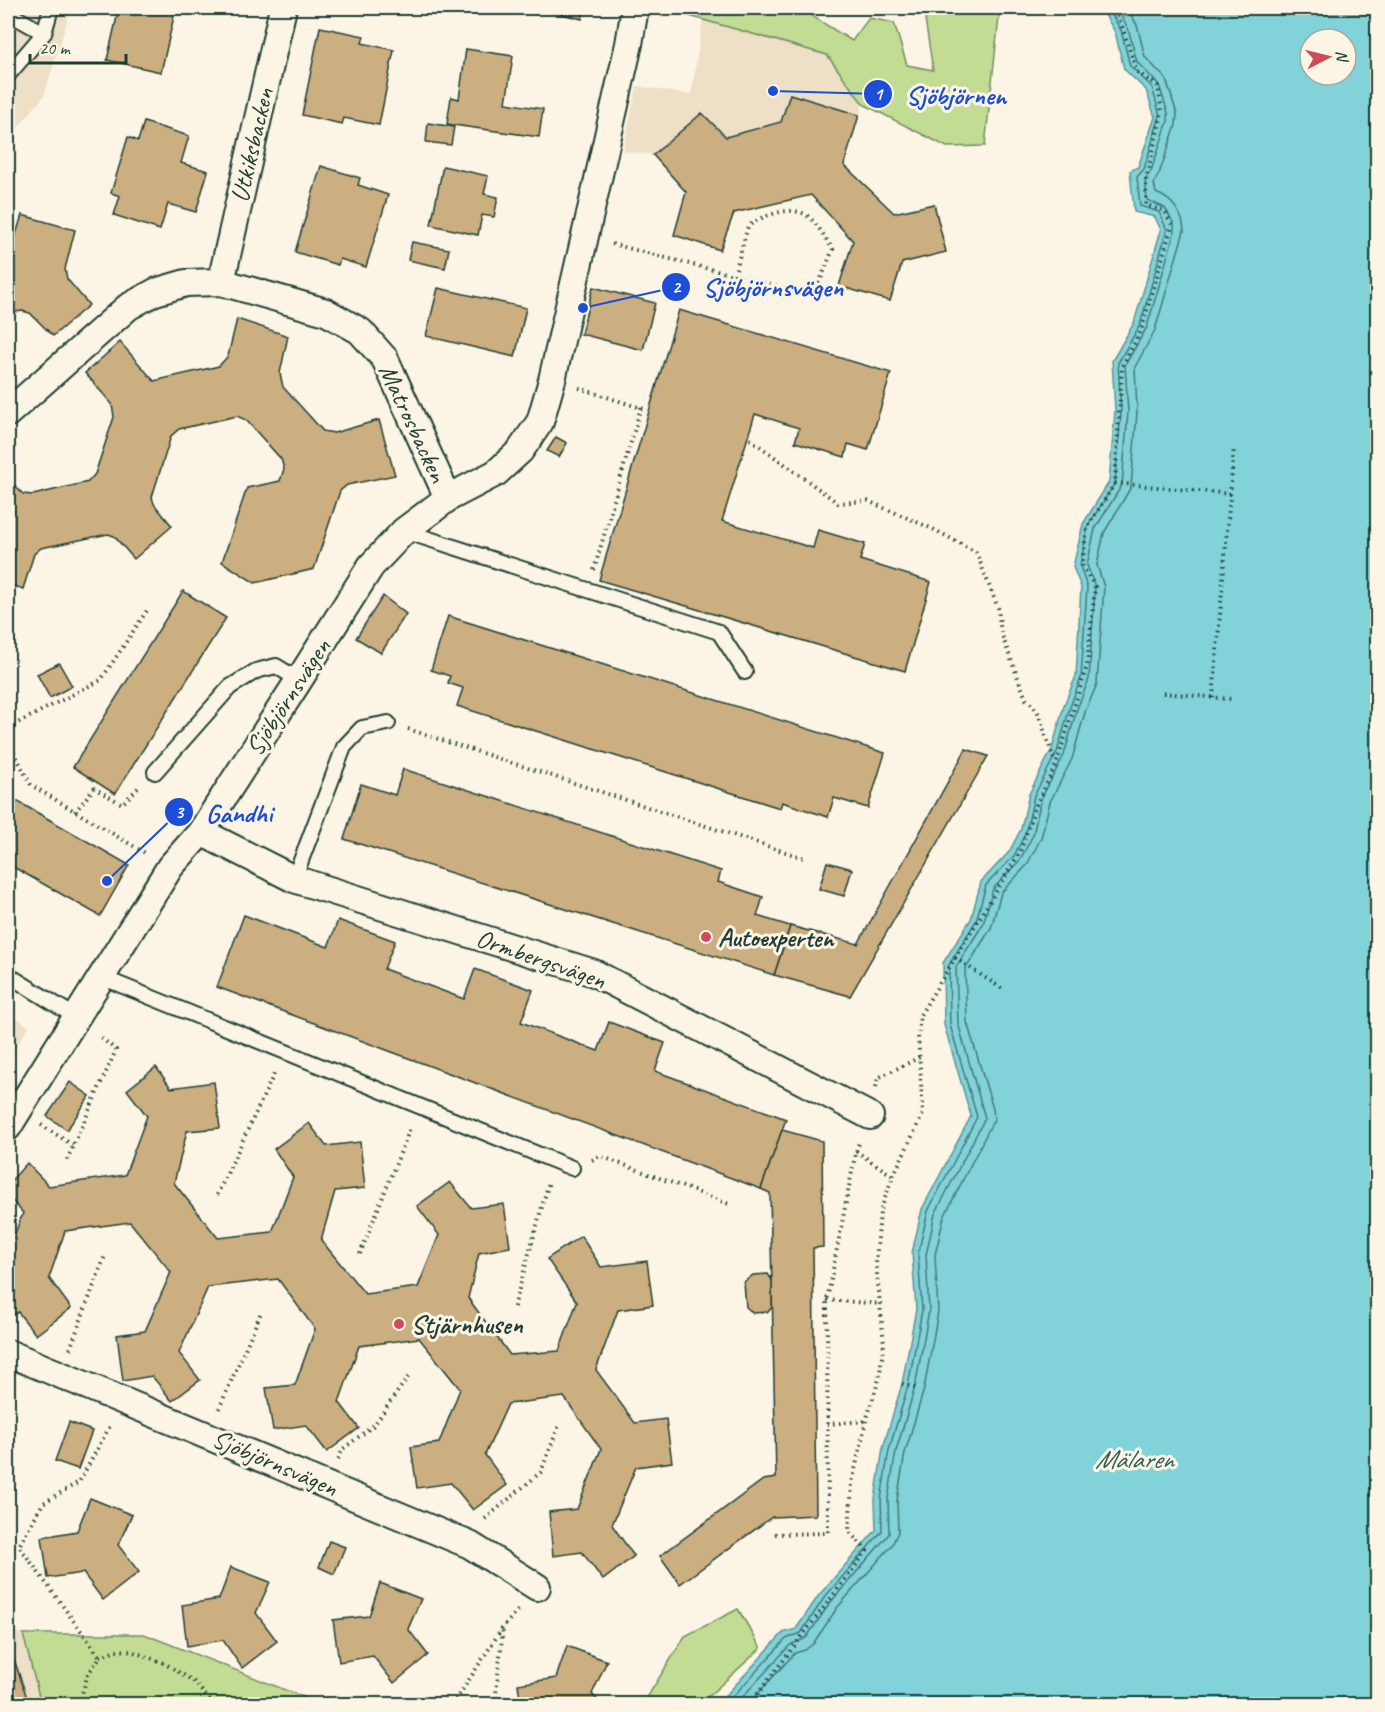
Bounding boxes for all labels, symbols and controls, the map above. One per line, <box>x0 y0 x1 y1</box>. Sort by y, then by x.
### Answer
scale bar <box>30 27 126 65</box>
north arrow <box>1298 27 1358 87</box>
text: 20 m <box>39 37 72 59</box>
text: N <box>1331 49 1353 64</box>
callout: Sjöbjörnen <box>863 72 1018 117</box>
text: Sjöbjörnen <box>906 78 1008 112</box>
text: 1 <box>874 83 884 105</box>
street label: Utkiksbacken <box>223 84 281 205</box>
callout: Sjöbjörnsvägen <box>661 264 855 309</box>
text: Sjöbjörnsvägen <box>703 270 844 304</box>
text: 2 <box>672 276 682 298</box>
street label: Matrosbacken <box>371 359 455 489</box>
street label: Sjöbjörnsvägen <box>238 632 338 762</box>
callout: Gandhi <box>164 790 284 835</box>
text: Gandhi <box>206 796 276 830</box>
text: 3 <box>175 801 185 823</box>
street label: Ormbergsvägen <box>472 921 610 997</box>
place label: Autoexperten <box>718 921 835 954</box>
marker: Autoexperten <box>699 930 713 944</box>
place label: Stjärnhusen <box>411 1308 524 1341</box>
marker: Stjärnhusen <box>392 1317 406 1331</box>
street label: Sjöbjörnsvägen <box>207 1422 343 1504</box>
water label: Mälaren <box>1095 1442 1176 1476</box>

